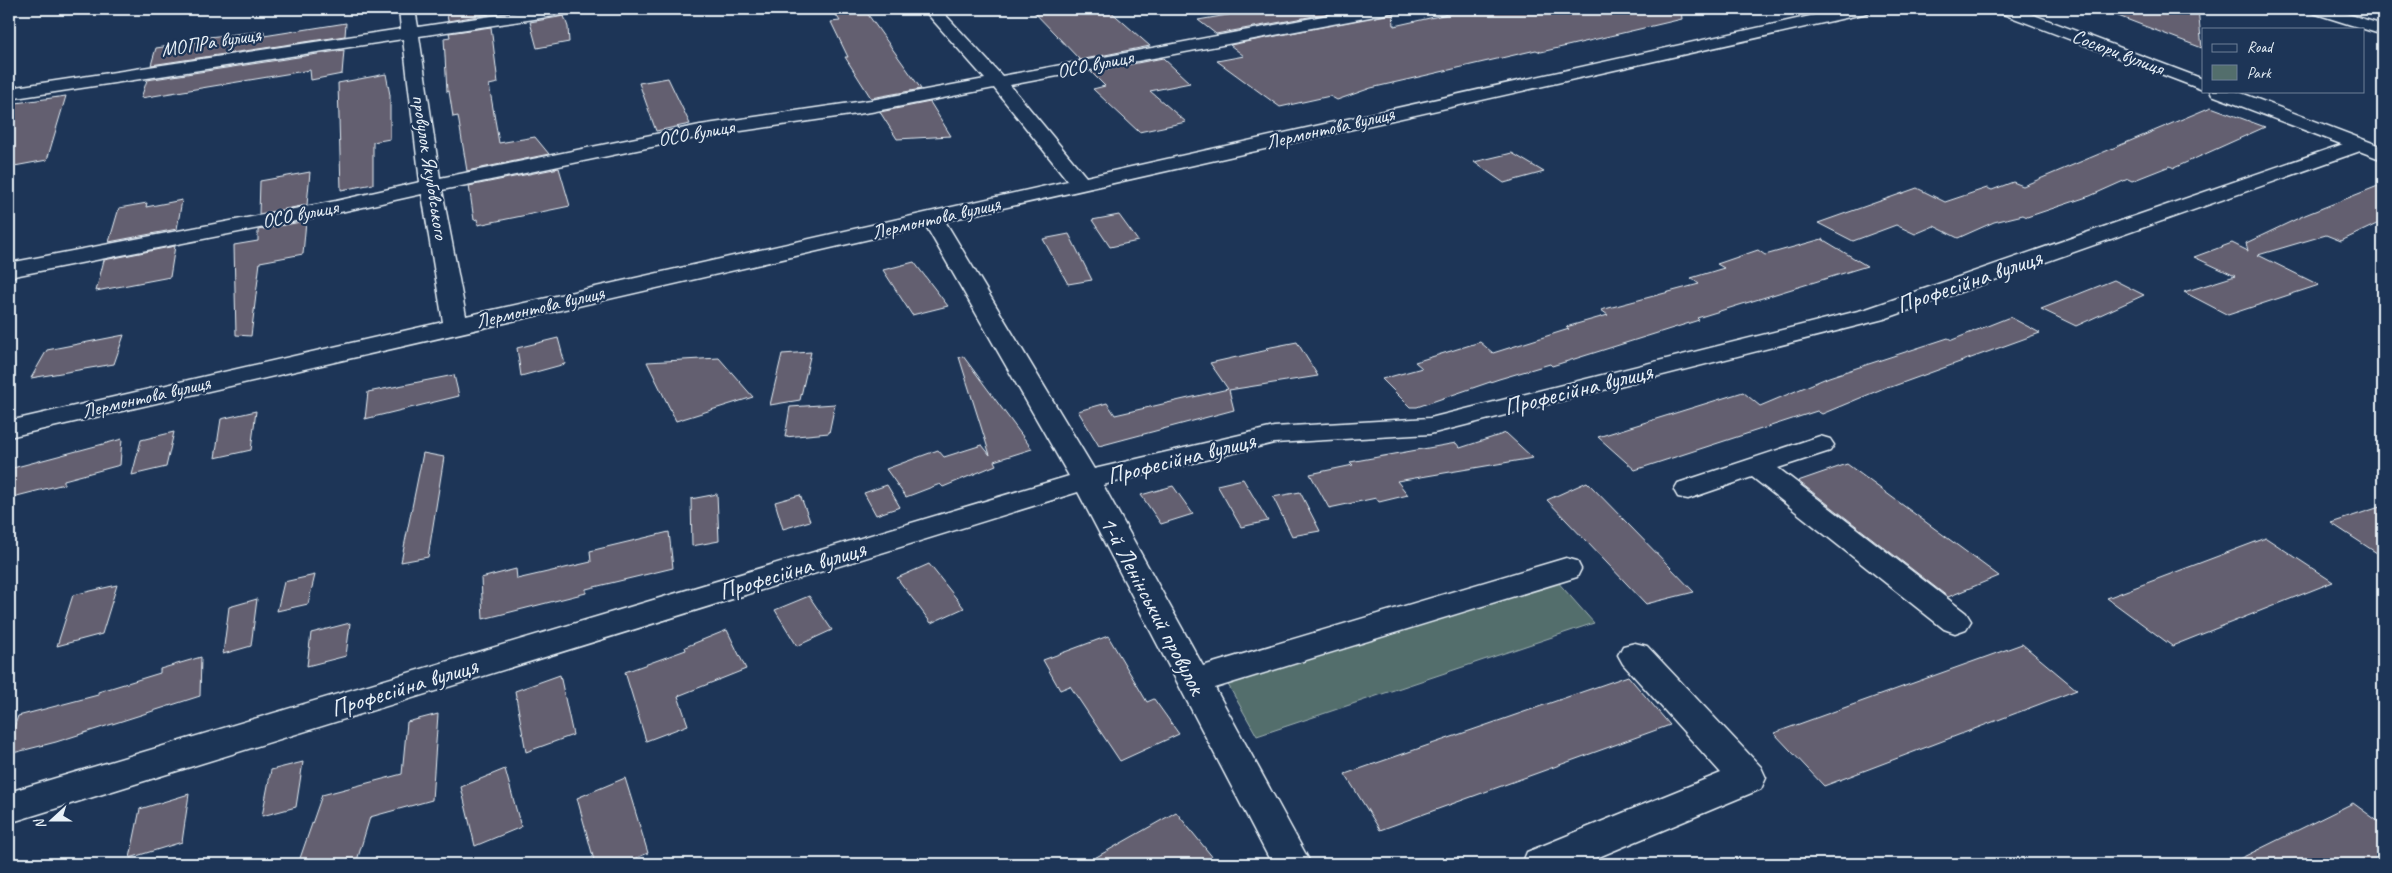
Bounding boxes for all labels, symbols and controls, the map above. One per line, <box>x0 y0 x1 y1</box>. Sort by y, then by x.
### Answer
street label: МОПРа вулиця <box>159 22 263 62</box>
street label: Сосюри вулиця <box>2069 23 2169 82</box>
legend <box>2202 28 2364 92</box>
text: Road <box>2247 38 2274 57</box>
street label: ОСО вулиця <box>1055 44 1137 84</box>
text: Park <box>2247 64 2272 83</box>
street label: провулок Якубовського <box>406 93 454 242</box>
street label: Лермонтова вулиця <box>1263 101 1398 155</box>
street label: ОСО вулиця <box>656 114 738 152</box>
street label: Лермонтова вулиця <box>869 191 1004 245</box>
street label: ОСО вулиця <box>260 194 342 234</box>
street label: Професійна вулиця <box>1892 242 2047 320</box>
street label: Лермонтова вулиця <box>473 280 608 334</box>
street label: Професійна вулиця <box>1501 356 1657 422</box>
street label: Лермонтова вулиця <box>79 370 214 424</box>
street label: Професійна вулиця <box>1104 425 1260 491</box>
street label: 1-й Ленінський провулок <box>1093 511 1214 701</box>
street label: Професійна вулиця <box>715 533 870 607</box>
street label: Професійна вулиця <box>327 650 482 724</box>
north arrow <box>28 796 78 846</box>
text: N <box>30 815 50 832</box>

